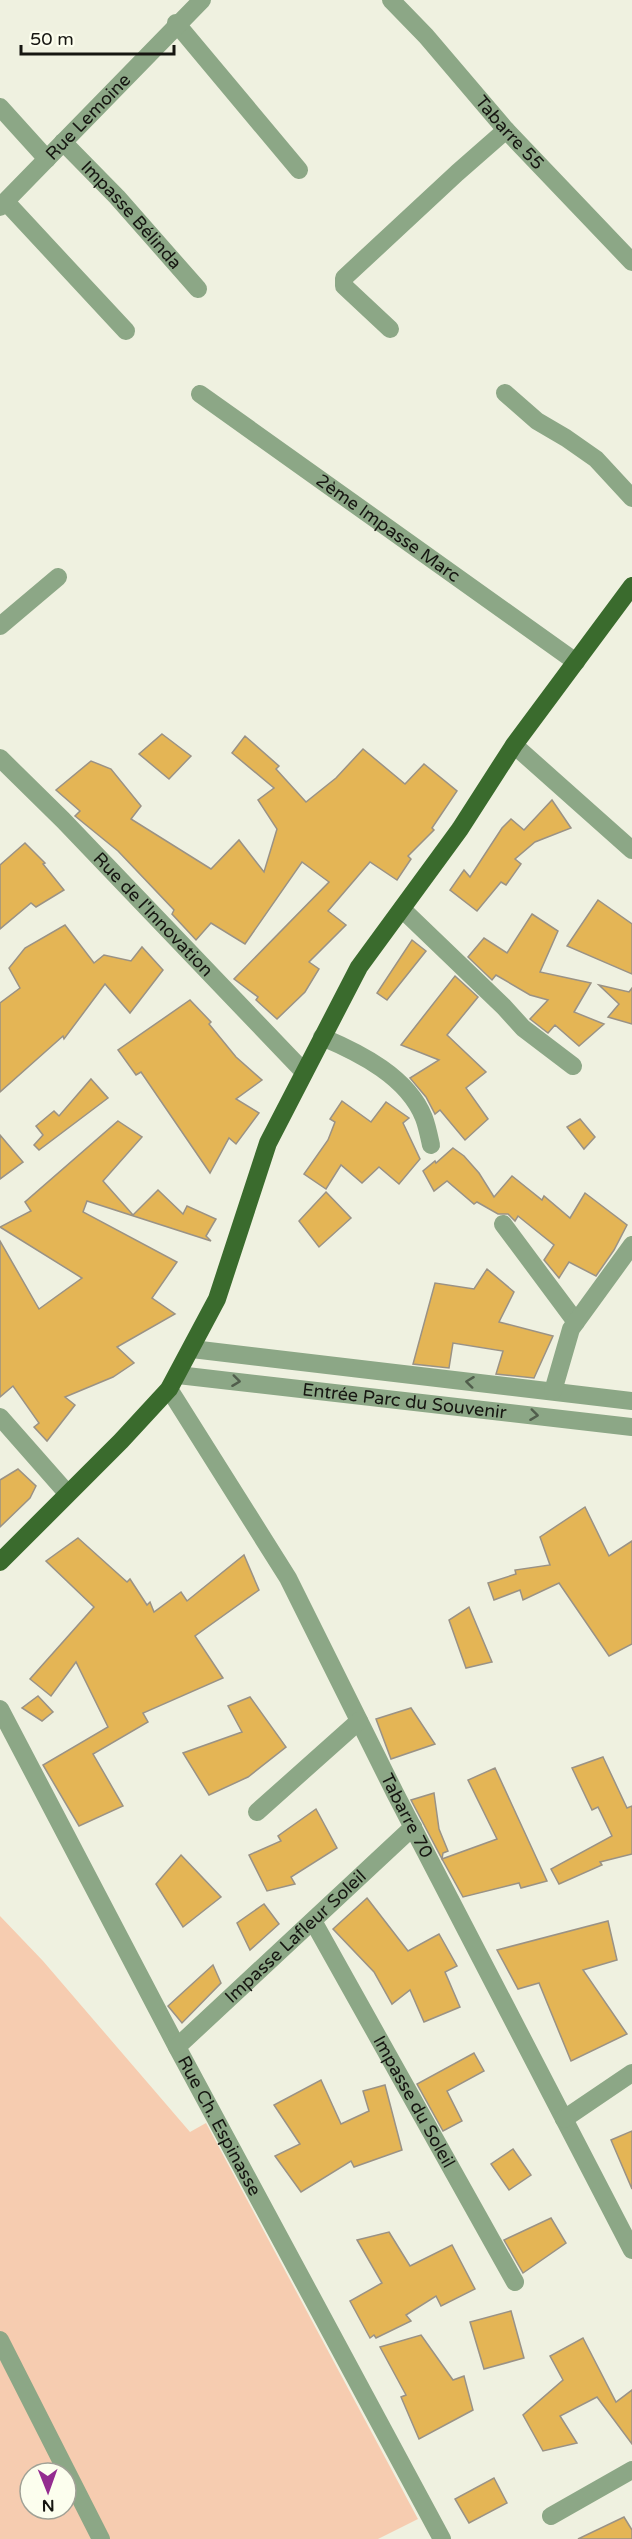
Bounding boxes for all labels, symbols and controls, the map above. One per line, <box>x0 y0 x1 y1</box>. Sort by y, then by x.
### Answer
scale bar <box>21 18 174 56</box>
text: 50 m <box>30 28 74 50</box>
street label: Rue Lemoine <box>41 69 135 165</box>
street label: Tabarre 55 <box>471 91 549 174</box>
street label: Impasse Bélinda <box>76 156 186 274</box>
street label: 2ème Impasse Marc <box>312 469 464 587</box>
street label: Rue de l'Innovation <box>89 848 218 981</box>
one-way arrow <box>232 1374 241 1387</box>
one-way arrow <box>465 1376 474 1388</box>
street label: Entrée Parc du Souvenir <box>301 1378 508 1424</box>
one-way arrow <box>530 1409 539 1421</box>
street label: Tabarre 70 <box>376 1770 438 1862</box>
street label: Impasse Lafleur Soleil <box>220 1865 371 2008</box>
street label: Impasse du Soleil <box>368 2032 460 2172</box>
street label: Rue Ch. Espinasse <box>173 2052 266 2200</box>
north arrow <box>18 2461 78 2521</box>
text: N <box>42 2495 55 2515</box>

